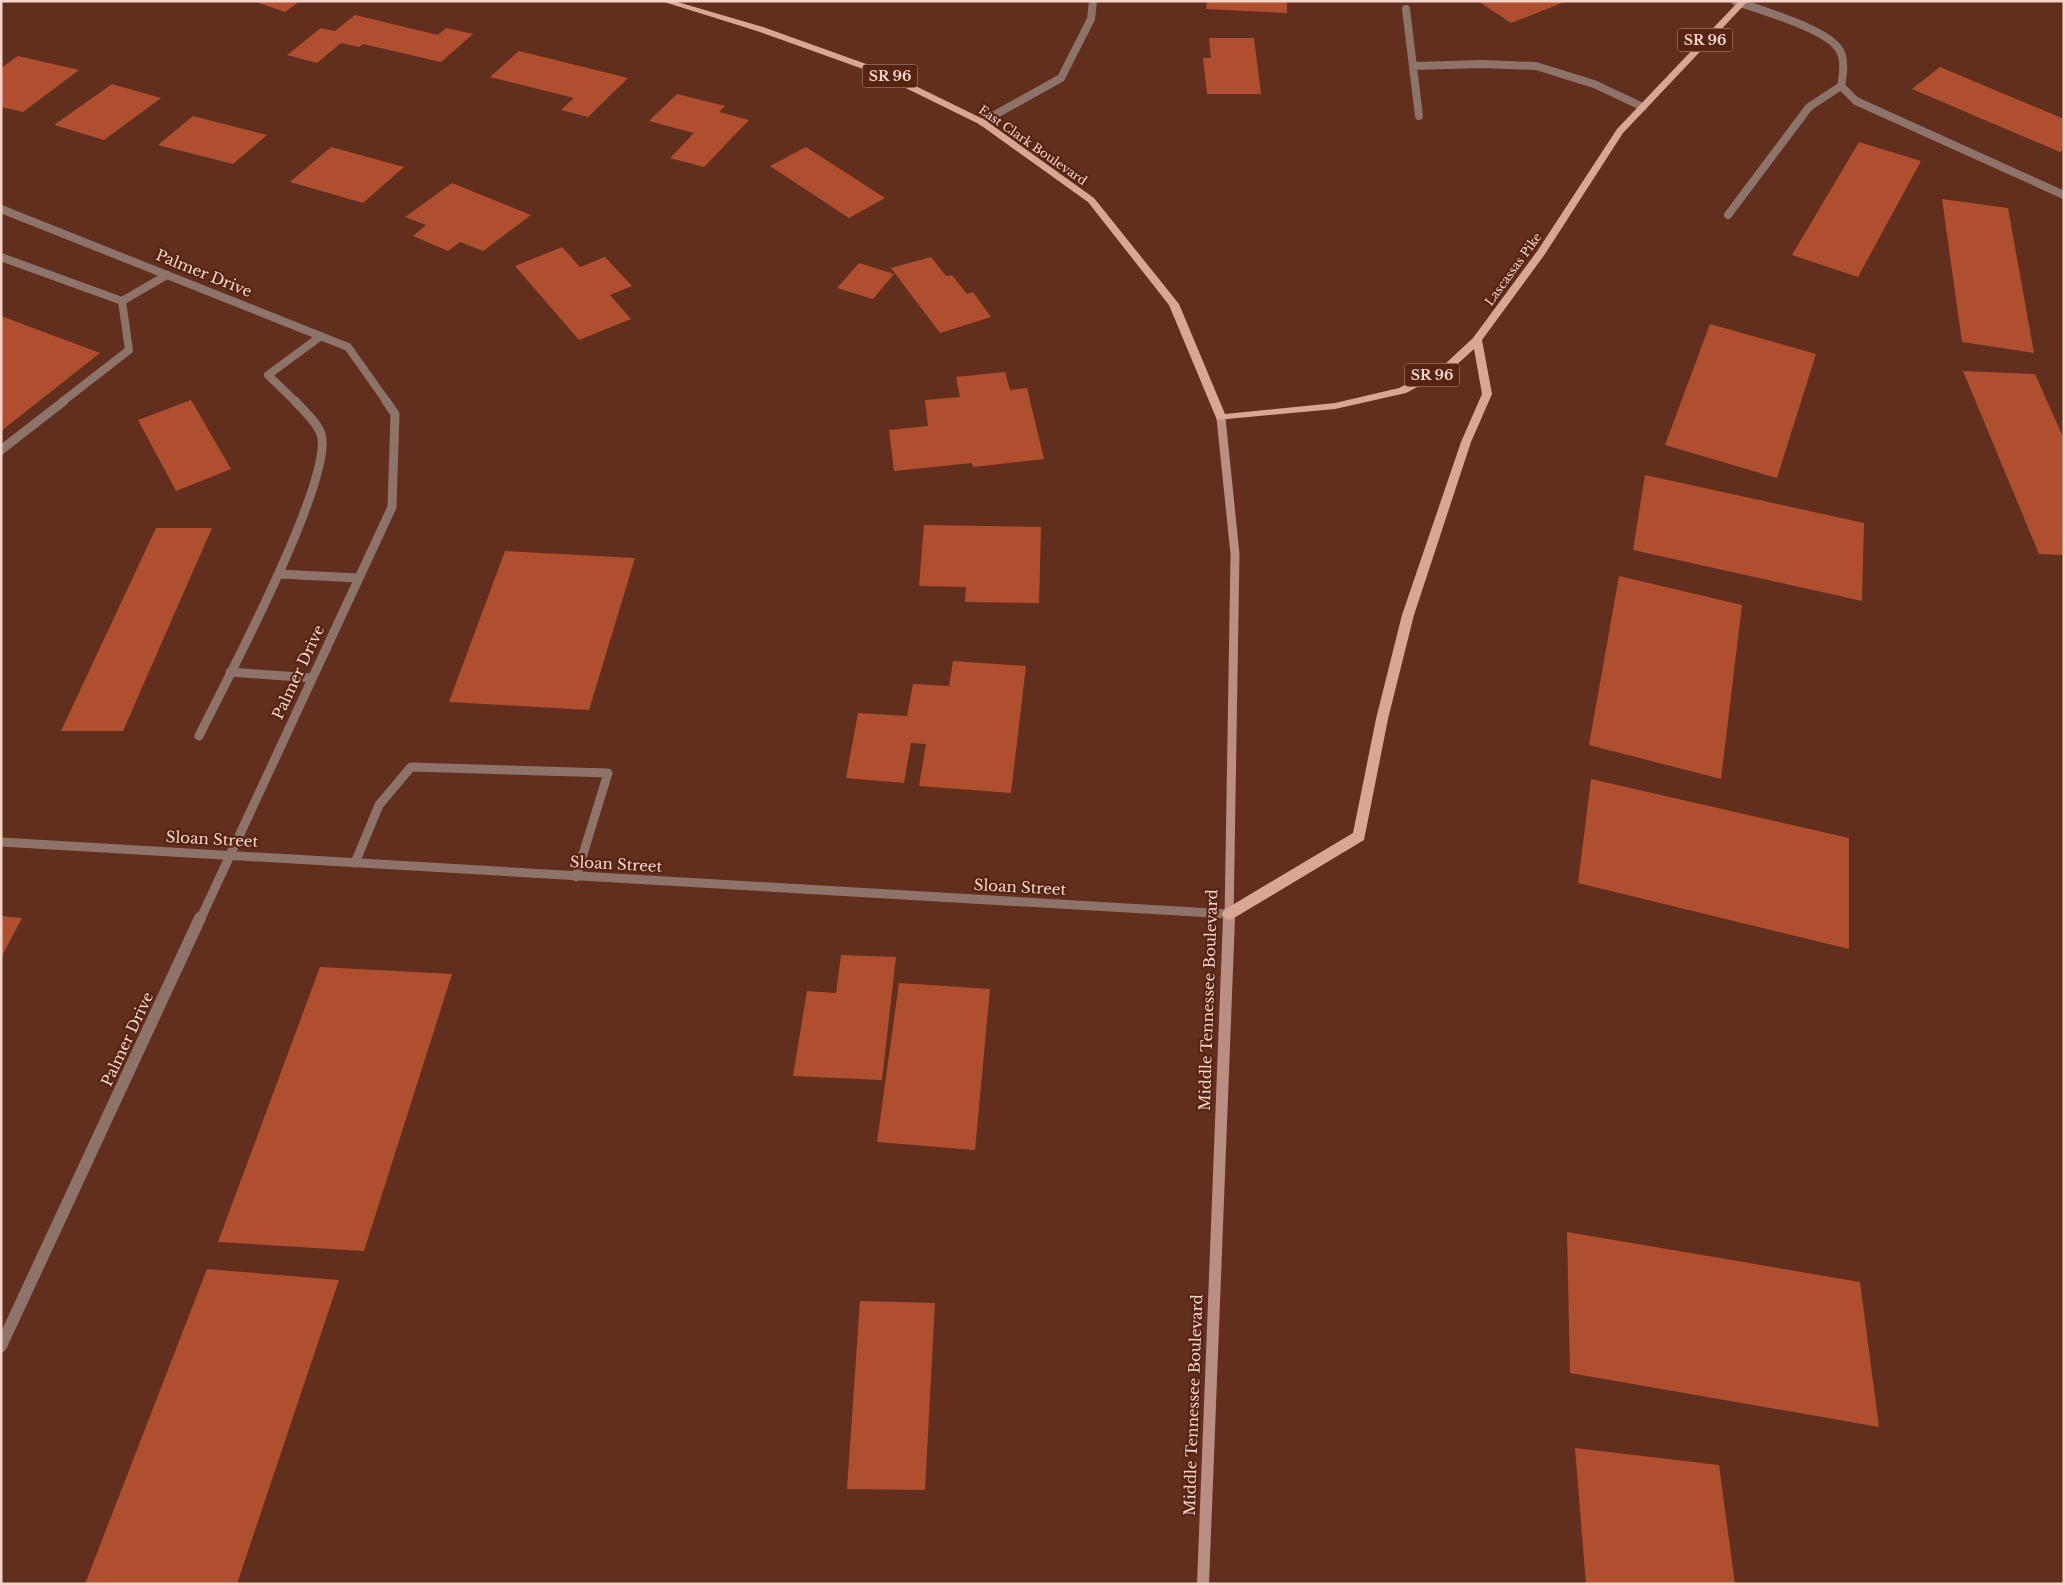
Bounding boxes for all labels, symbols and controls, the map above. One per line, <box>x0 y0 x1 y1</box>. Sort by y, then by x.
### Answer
road number: SR 96 <box>1678 28 1732 52</box>
road number: SR 96 <box>862 64 918 88</box>
street label: East Clark Boulevard <box>976 102 1090 188</box>
street label: Lascassas Pike <box>1482 230 1545 308</box>
street label: Palmer Drive <box>153 245 255 301</box>
road number: SR 96 <box>1404 364 1460 386</box>
street label: Palmer Drive <box>268 622 328 722</box>
street label: Sloan Street <box>165 827 259 851</box>
street label: Sloan Street <box>569 852 663 876</box>
street label: Sloan Street <box>973 875 1067 899</box>
street label: Middle Tennessee Boulevard <box>1195 889 1221 1111</box>
street label: Palmer Drive <box>97 989 157 1089</box>
street label: Middle Tennessee Boulevard <box>1180 1294 1206 1516</box>

